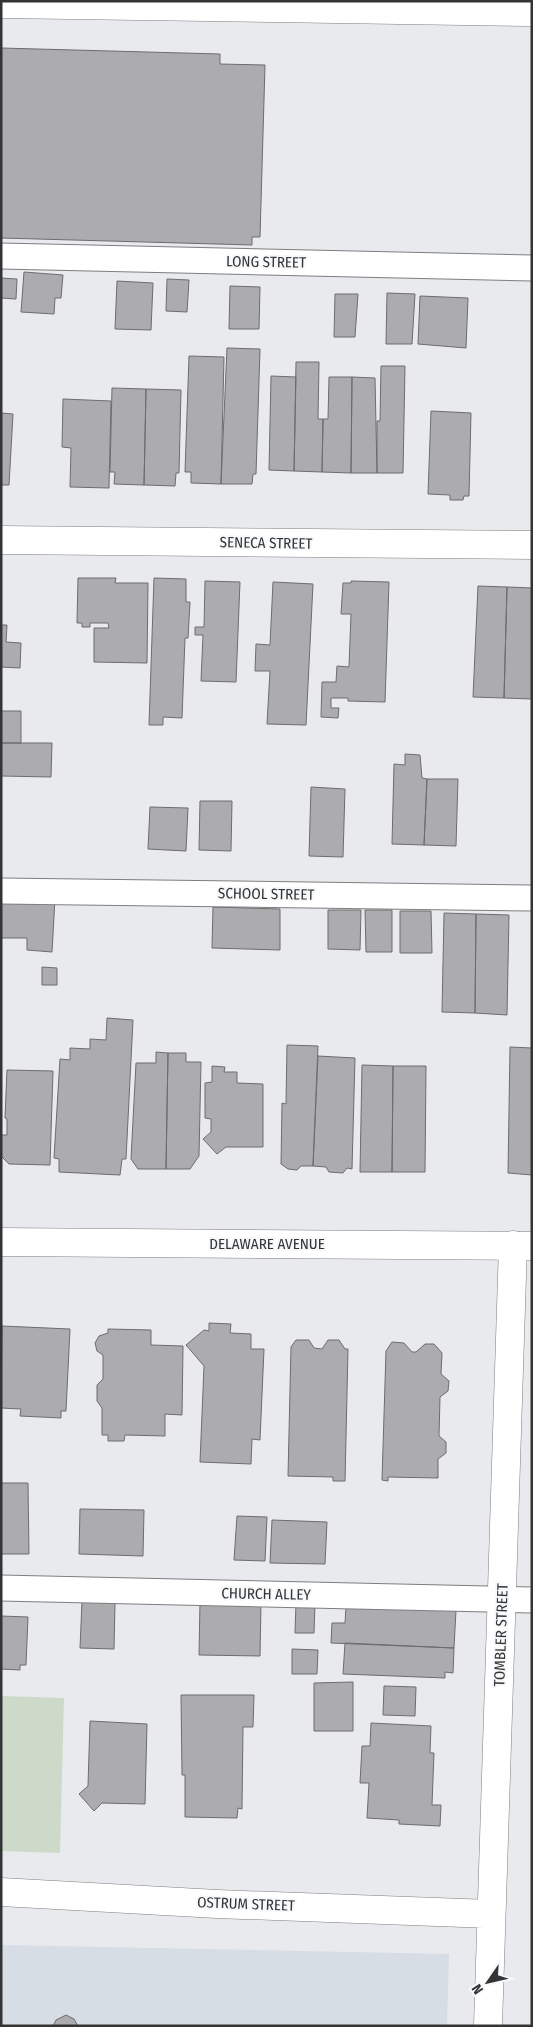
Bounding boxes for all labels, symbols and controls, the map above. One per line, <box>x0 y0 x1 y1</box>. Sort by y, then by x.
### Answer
street label: LONG STREET <box>226 252 306 272</box>
street label: SENECA STREET <box>219 533 313 553</box>
street label: SCHOOL STREET <box>218 884 314 904</box>
street label: DELAWARE AVENUE <box>209 1235 325 1253</box>
street label: TOMBLER STREET <box>490 1583 512 1687</box>
street label: CHURCH ALLEY <box>221 1584 311 1604</box>
street label: OSTRUM STREET <box>197 1893 295 1915</box>
north arrow <box>463 1957 513 2007</box>
text: N <box>468 1981 487 1997</box>

